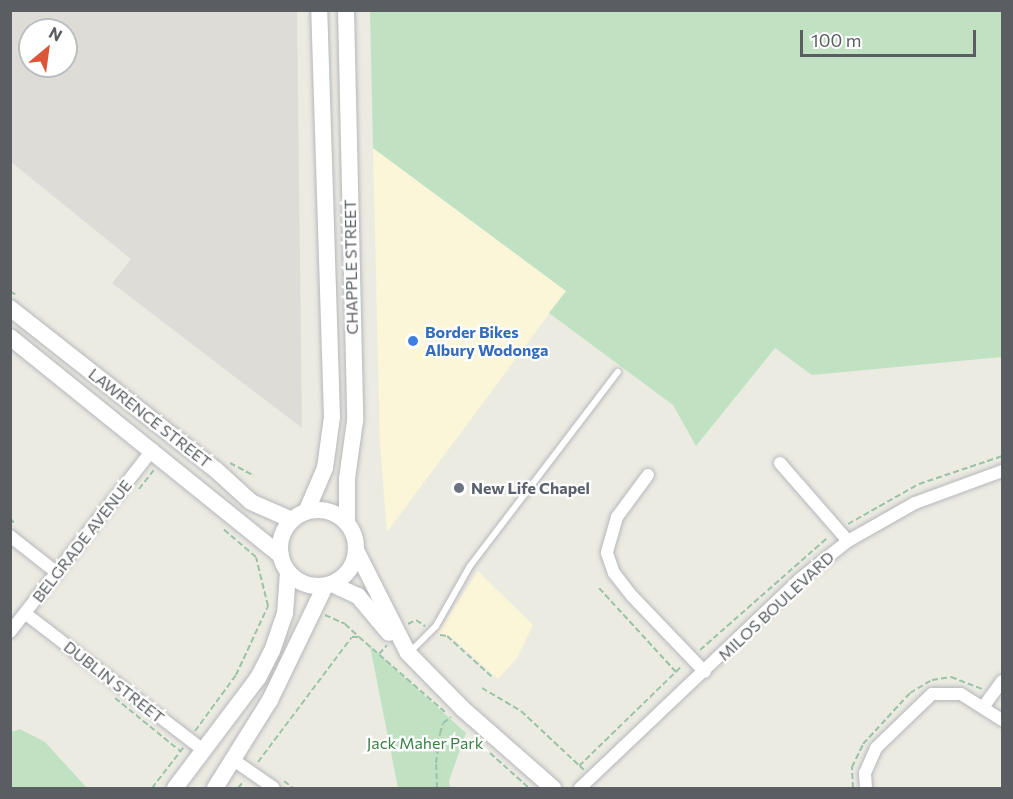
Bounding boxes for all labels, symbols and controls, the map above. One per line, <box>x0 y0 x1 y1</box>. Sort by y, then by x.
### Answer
north arrow <box>18 18 78 78</box>
scale bar <box>803 18 978 56</box>
text: N <box>46 22 66 45</box>
text: 100 m <box>811 29 861 51</box>
street label: CHAPPLE STREET <box>340 199 362 335</box>
place label: Border Bikes Albury Wodonga <box>425 322 548 360</box>
marker: Border Bikes Albury Wodonga <box>406 334 420 348</box>
street label: LAWRENCE STREET <box>85 364 215 472</box>
street label: BELGRADE AVENUE <box>28 476 136 606</box>
place label: New Life Chapel <box>471 478 590 498</box>
marker: New Life Chapel <box>452 481 466 495</box>
street label: MILOS BOULEVARD <box>714 547 838 665</box>
street label: DUBLIN STREET <box>60 637 168 727</box>
park label: Jack Maher Park <box>367 733 483 753</box>

